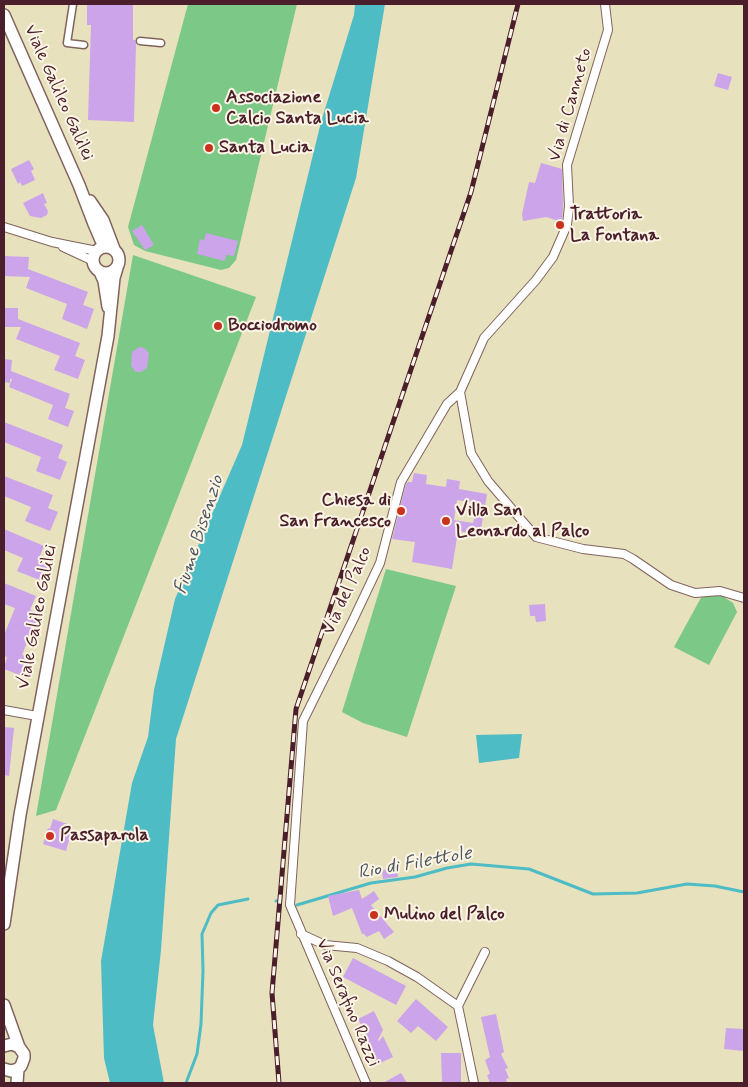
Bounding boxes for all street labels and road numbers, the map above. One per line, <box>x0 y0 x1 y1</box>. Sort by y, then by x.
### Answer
street label: Viale Galileo Galilei <box>18 22 98 164</box>
street label: Via di Canneto <box>544 46 598 164</box>
street label: Viale Galileo Galilei <box>13 543 63 691</box>
street label: Via del Palco <box>319 544 377 638</box>
street label: Via Serafino Razzi <box>310 936 384 1070</box>

